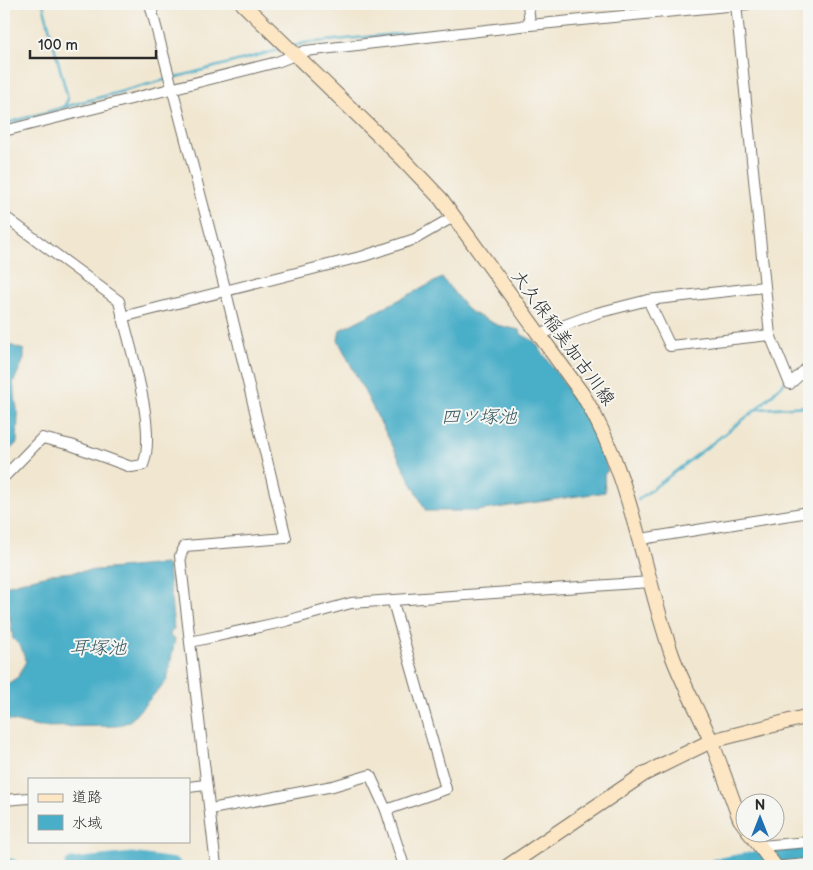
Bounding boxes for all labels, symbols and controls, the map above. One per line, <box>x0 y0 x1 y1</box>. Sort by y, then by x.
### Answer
scale bar <box>30 28 156 60</box>
text: 100 m <box>38 36 78 55</box>
street label: 大久保稲美加古川線 <box>507 266 619 410</box>
water label: 四ツ塚池 <box>441 406 518 429</box>
water label: 耳塚池 <box>69 637 127 660</box>
legend <box>28 778 190 842</box>
text: 道路 <box>72 788 102 807</box>
north arrow <box>736 792 786 842</box>
text: N <box>755 797 765 814</box>
text: 水域 <box>72 814 102 833</box>

